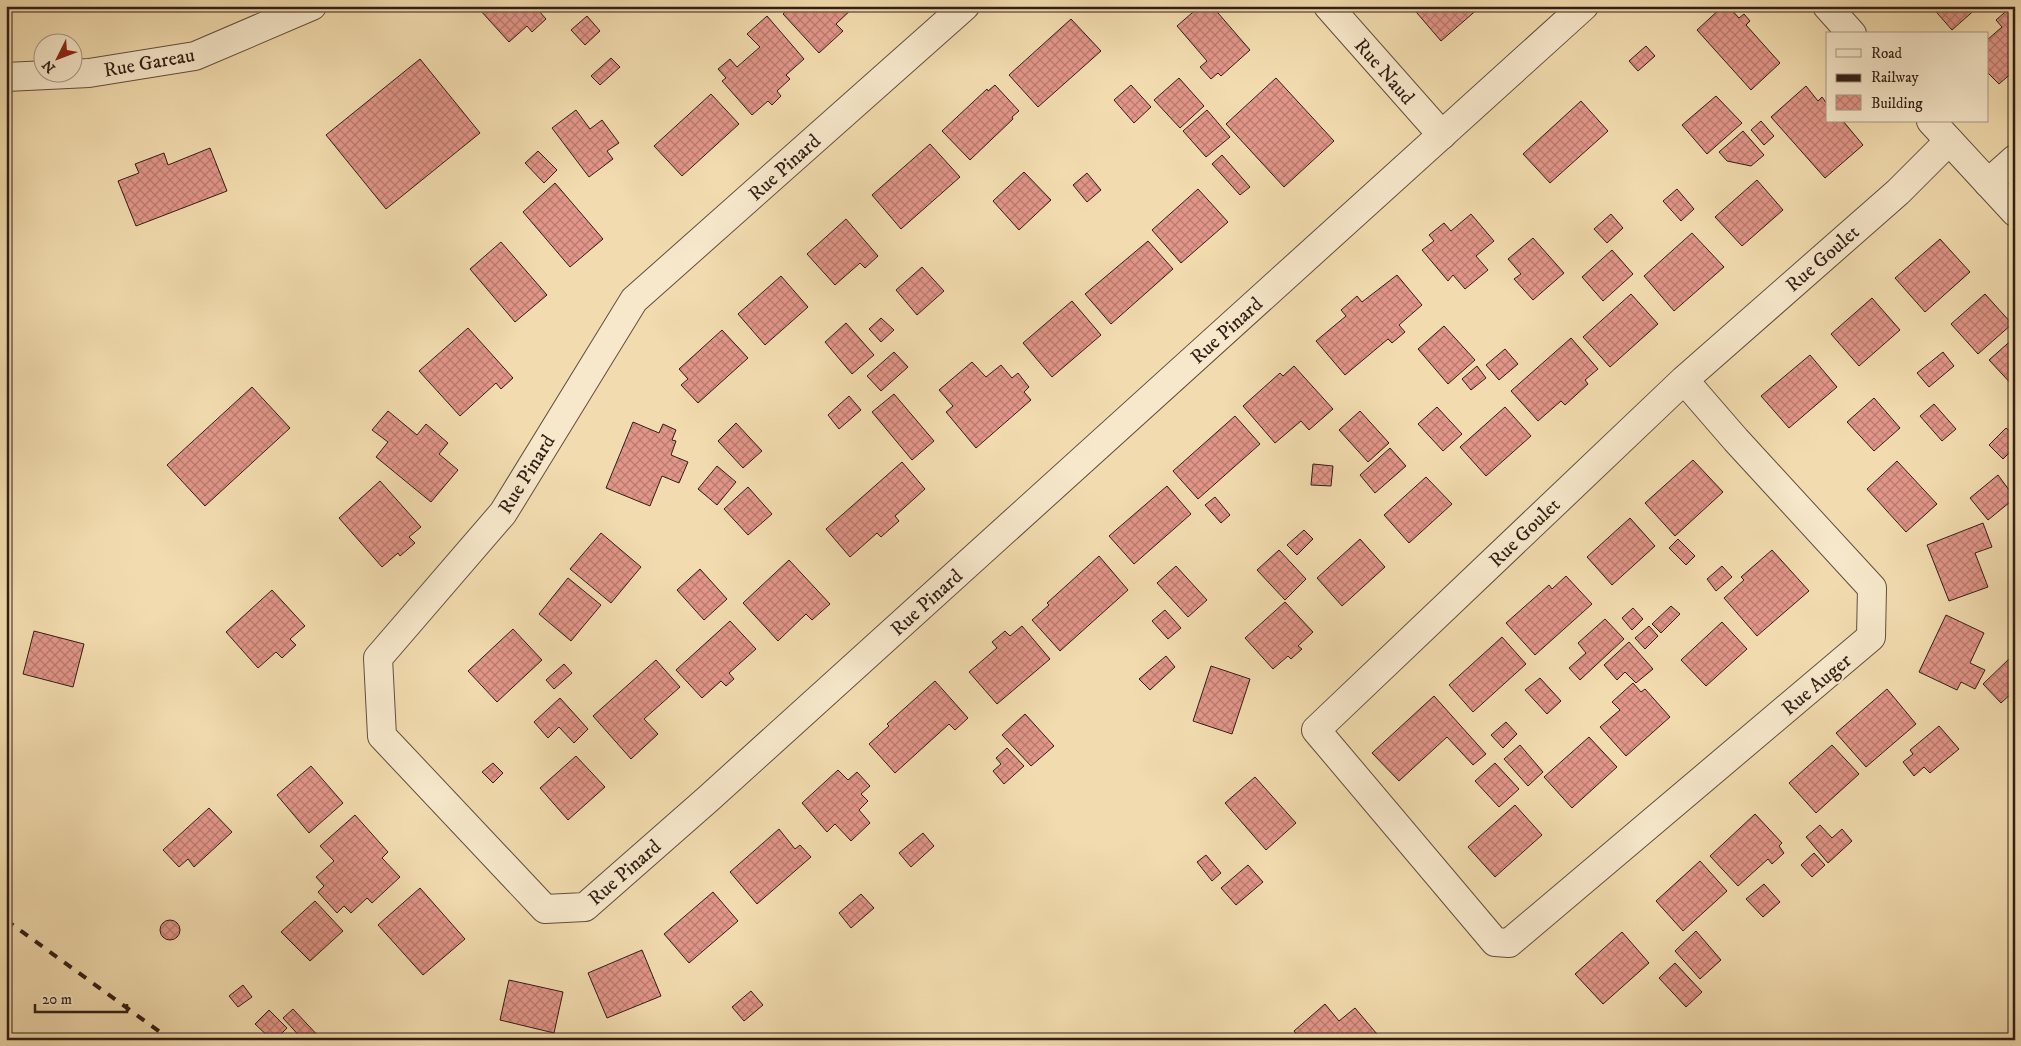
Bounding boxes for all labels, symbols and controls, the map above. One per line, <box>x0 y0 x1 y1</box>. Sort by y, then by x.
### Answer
north arrow <box>32 32 82 82</box>
legend <box>1826 32 1988 122</box>
street label: Rue Naud <box>1348 34 1419 110</box>
street label: Rue Gareau <box>102 43 197 84</box>
text: Road <box>1871 44 1903 63</box>
text: N <box>38 55 60 76</box>
text: Railway <box>1871 68 1919 87</box>
text: Building <box>1871 94 1923 113</box>
street label: Rue Pinard <box>744 129 826 207</box>
street label: Rue Goulet <box>1781 220 1865 298</box>
street label: Rue Pinard <box>1186 292 1268 370</box>
street label: Rue Pinard <box>493 431 561 519</box>
street label: Rue Goulet <box>1484 493 1566 573</box>
street label: Rue Pinard <box>886 564 968 642</box>
street label: Rue Auger <box>1777 648 1857 722</box>
street label: Rue Pinard <box>583 835 667 912</box>
scale bar <box>35 981 128 1013</box>
text: 20 m <box>42 990 72 1009</box>

